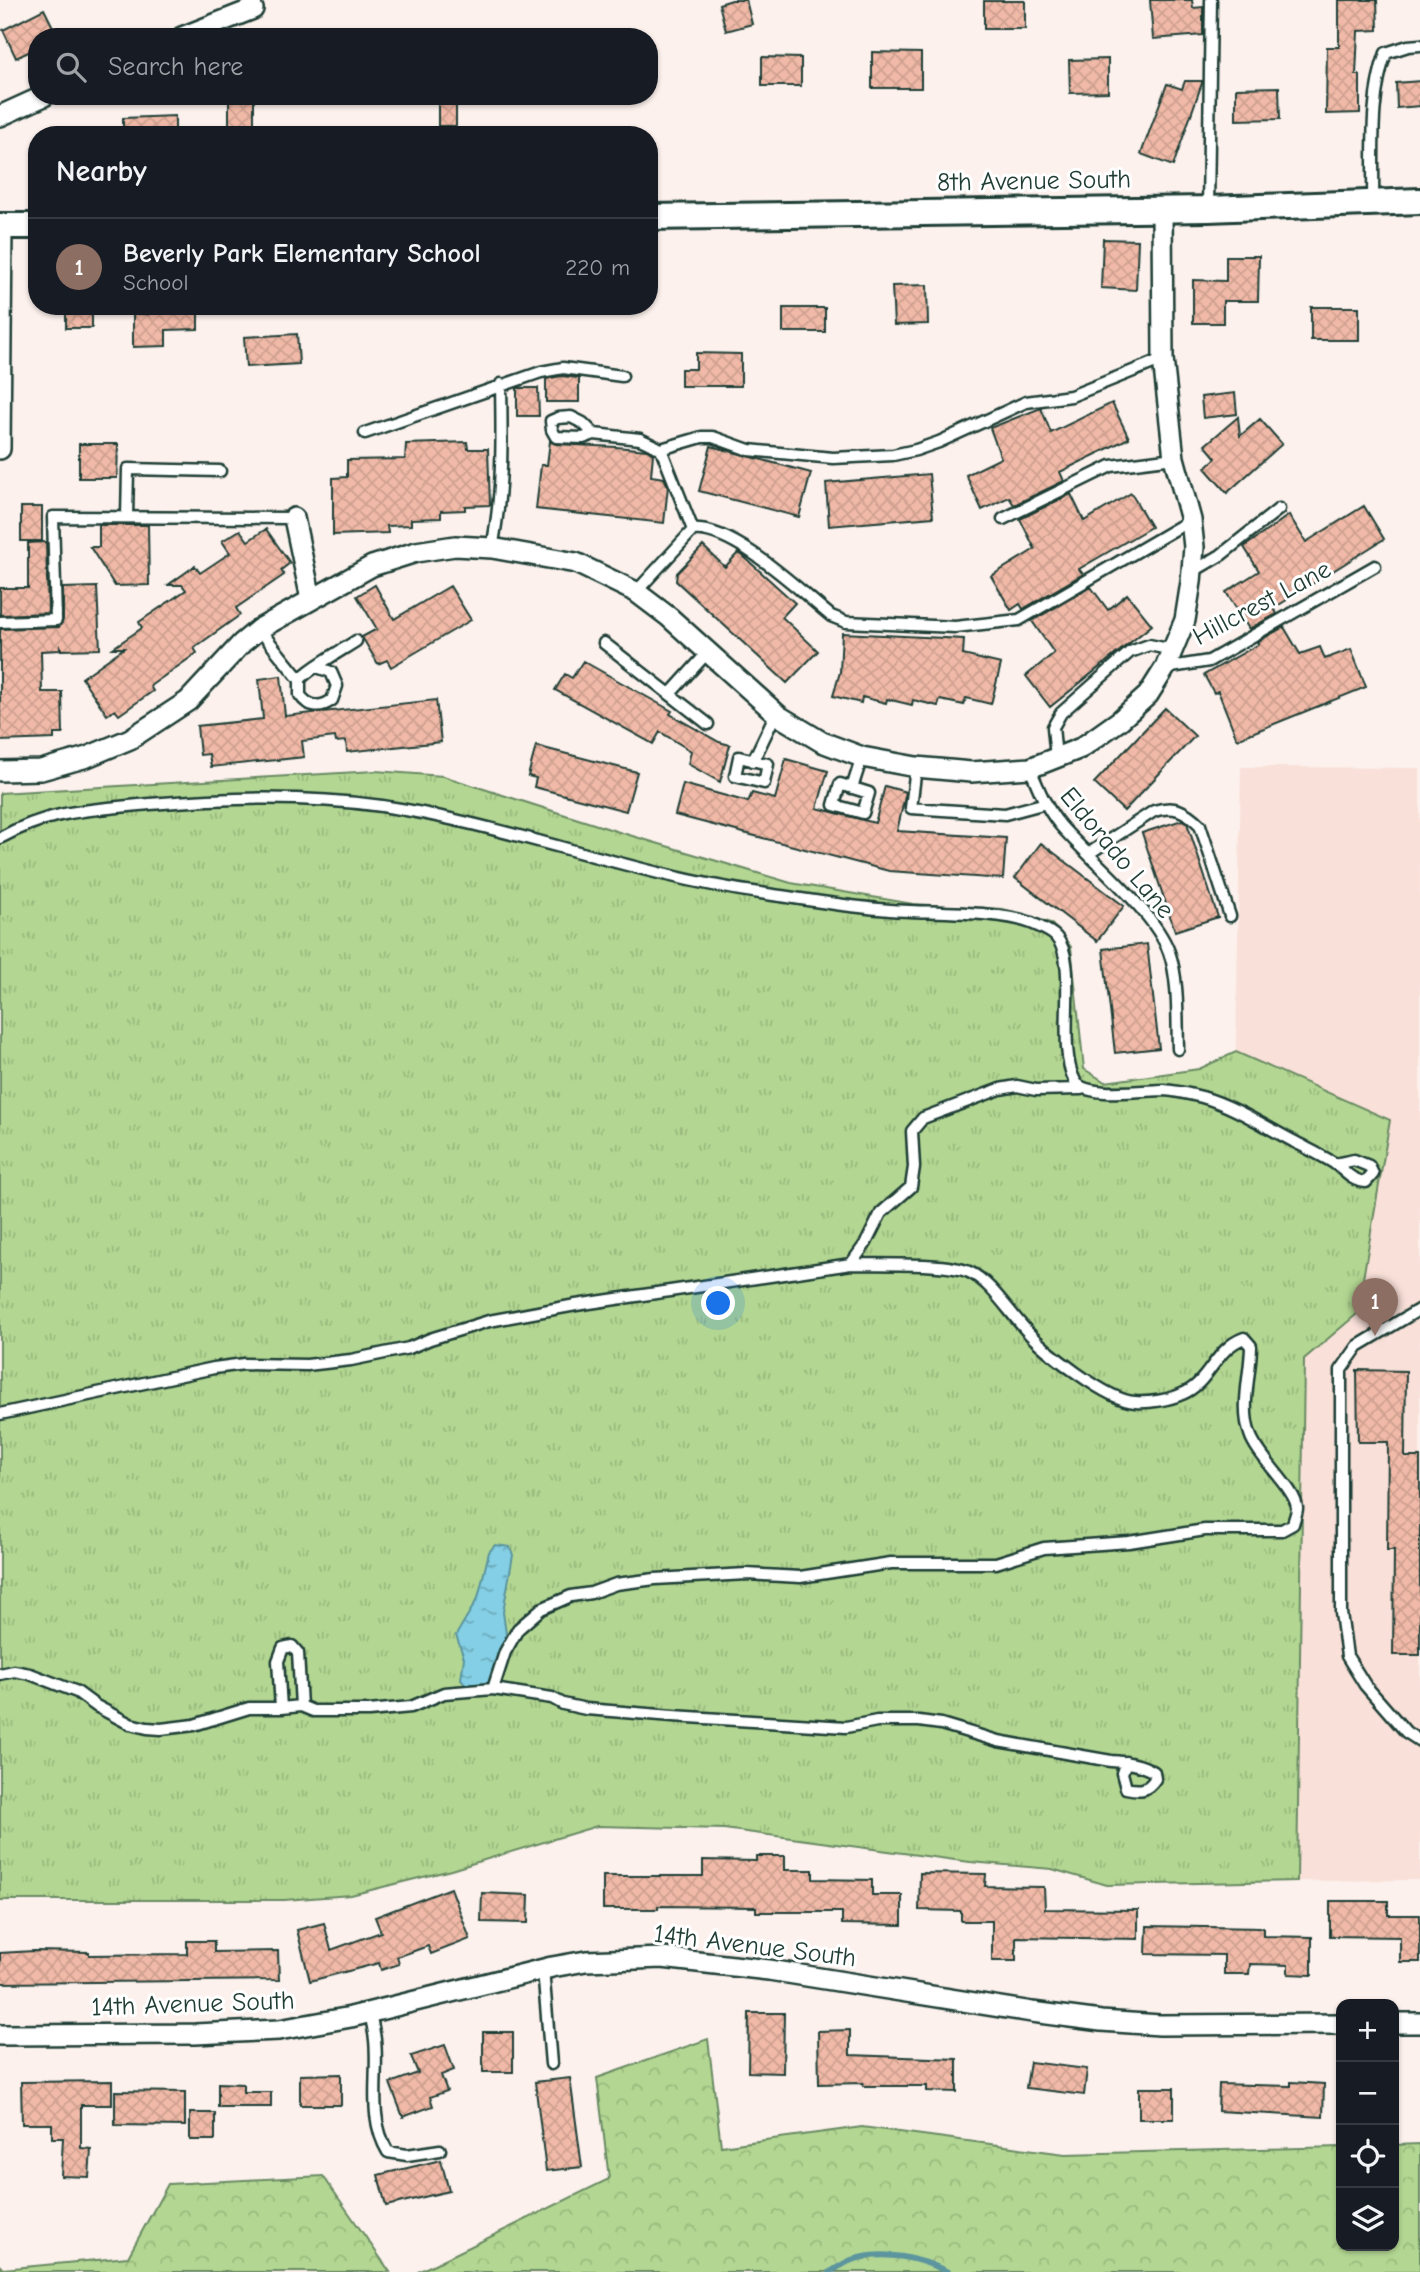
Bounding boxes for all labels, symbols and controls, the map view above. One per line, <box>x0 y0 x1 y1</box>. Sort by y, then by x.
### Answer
search box <box>28 28 658 105</box>
icon: search <box>52 48 90 86</box>
text: Search here <box>108 52 243 82</box>
text: Nearby <box>56 154 147 189</box>
street label: 8th Avenue South <box>937 164 1131 198</box>
text: Beverly Park Elementary School <box>123 239 481 269</box>
text: 1 <box>74 254 84 281</box>
text: 220 m <box>565 254 630 281</box>
text: School <box>123 269 188 296</box>
street label: Hillcrest Lane <box>1188 554 1336 652</box>
street label: Eldorado Lane <box>1054 781 1180 925</box>
pin: 1 <box>1352 1278 1398 1336</box>
your location <box>701 1286 735 1320</box>
street label: 14th Avenue South <box>652 1919 858 1973</box>
street label: 14th Avenue South <box>91 1985 295 2023</box>
map controls <box>1336 1999 1399 2251</box>
button: + <box>1336 1999 1399 2062</box>
button: − <box>1336 2062 1399 2125</box>
button: locate <box>1336 2125 1399 2188</box>
button: layers <box>1336 2188 1399 2251</box>

